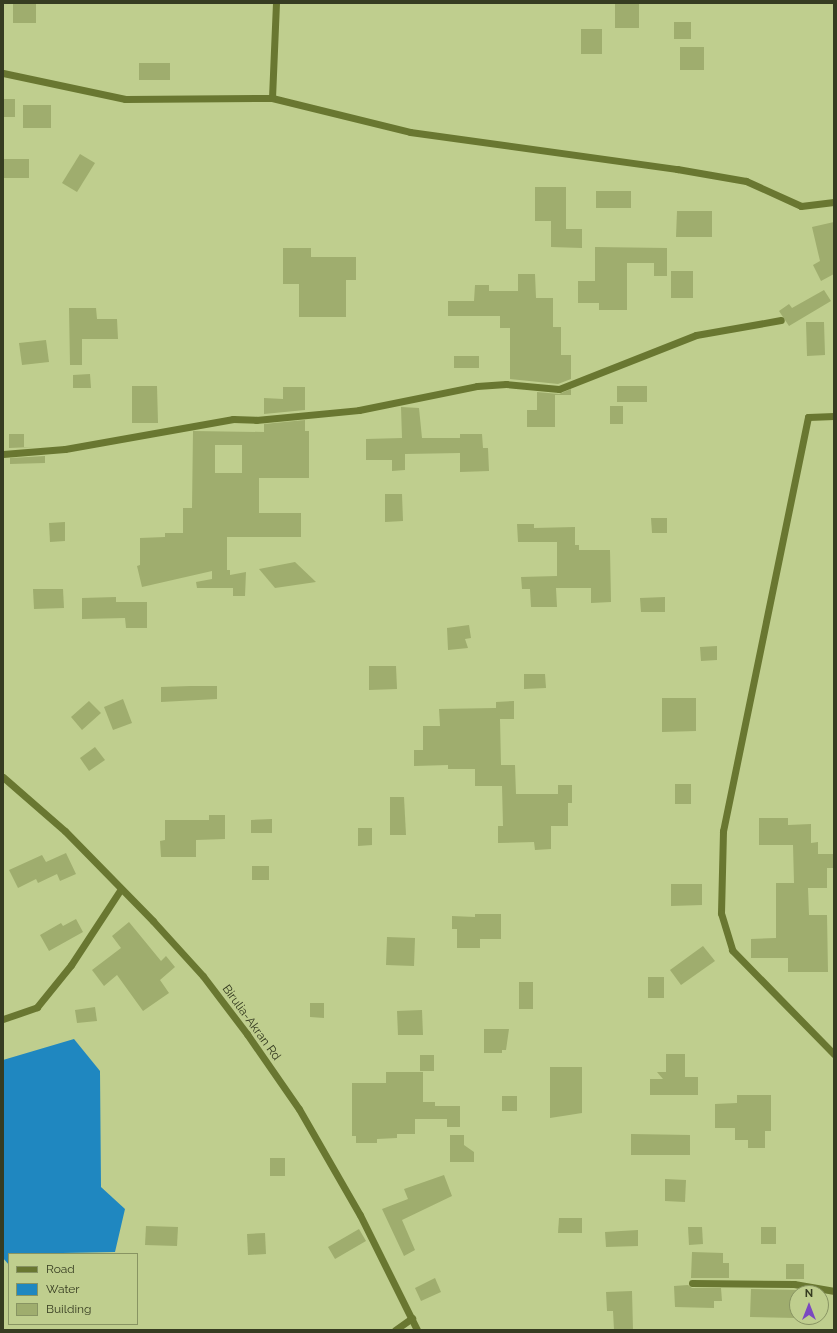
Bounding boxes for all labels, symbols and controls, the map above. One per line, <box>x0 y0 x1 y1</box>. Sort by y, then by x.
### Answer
street label: Birulia-Akran Rd <box>219 982 283 1064</box>
legend <box>8 1253 138 1325</box>
text: Road <box>46 1262 75 1276</box>
text: Water <box>46 1282 80 1296</box>
north arrow <box>789 1285 829 1325</box>
text: N <box>805 1287 813 1300</box>
text: Building <box>46 1302 92 1316</box>

